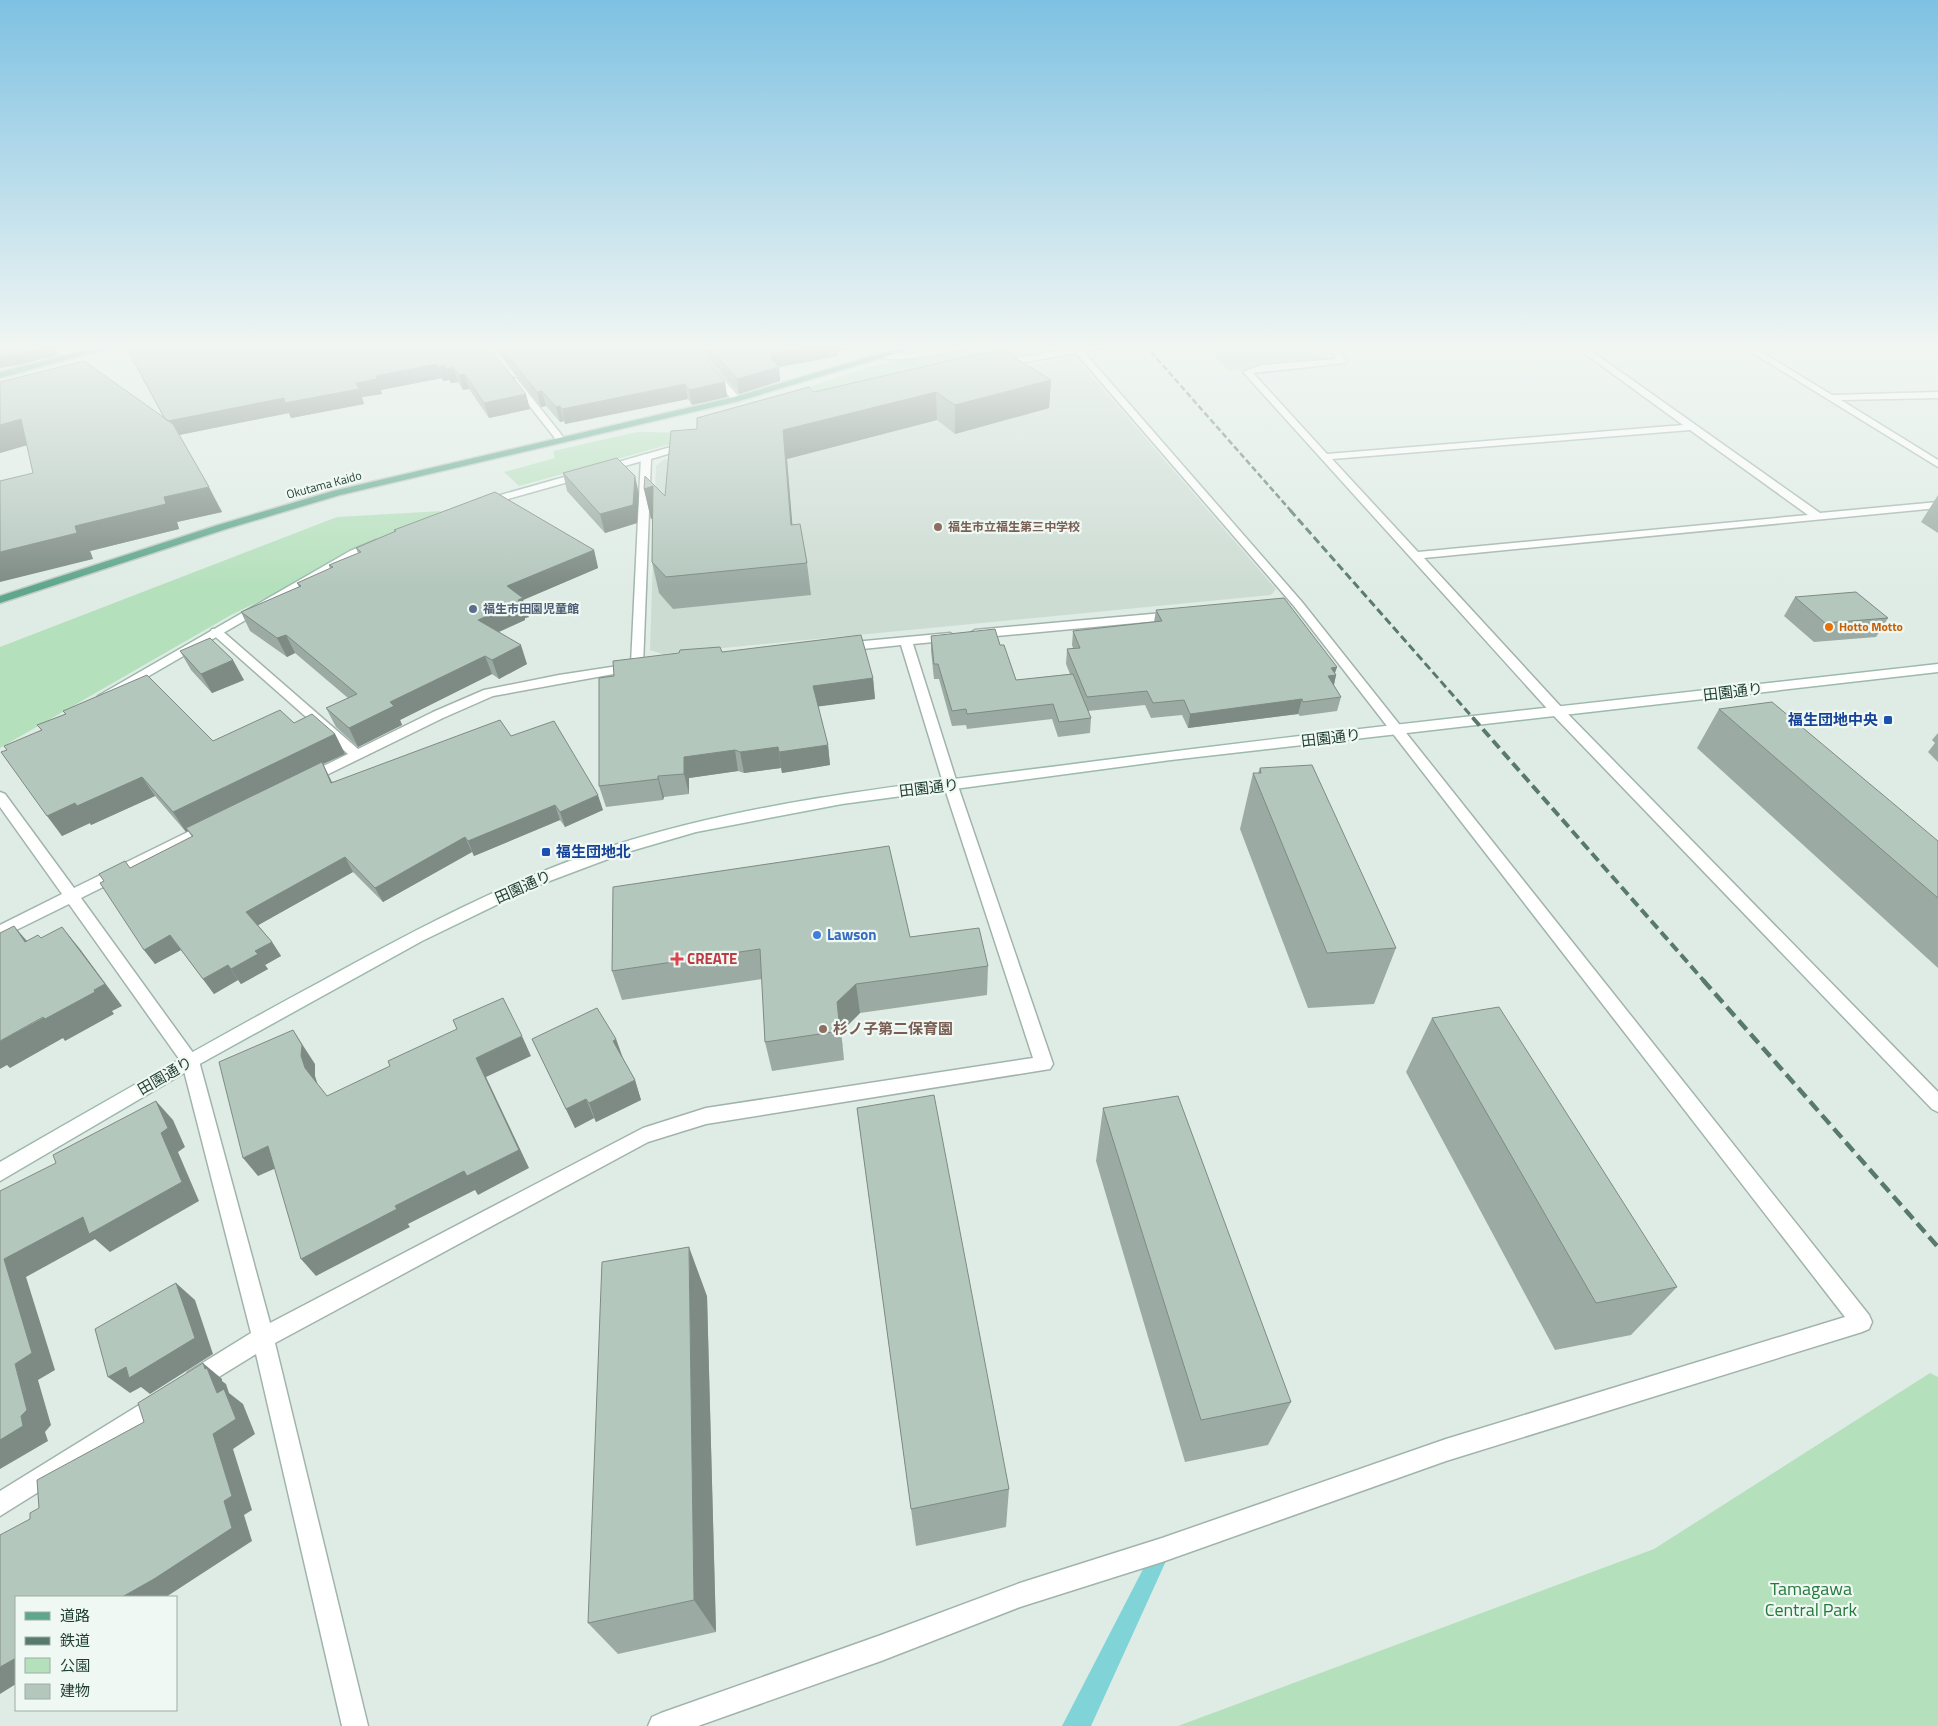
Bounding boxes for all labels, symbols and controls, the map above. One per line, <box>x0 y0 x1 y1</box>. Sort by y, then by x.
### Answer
street label: Okutama Kaido <box>284 465 364 504</box>
place label: 福生市立福生第三中学校 <box>948 517 1080 536</box>
marker: 福生市立福生第三中学校 <box>932 521 944 533</box>
place label: 福生市田園児童館 <box>483 599 579 618</box>
marker: 福生市田園児童館 <box>467 603 479 615</box>
place label: Hotto Motto <box>1839 617 1903 636</box>
marker: Hotto Motto <box>1823 621 1835 633</box>
street label: 田園通り <box>1702 676 1764 707</box>
place label: 福生団地中央 <box>1787 708 1878 731</box>
marker: 福生団地中央 <box>1882 714 1894 726</box>
street label: 田園通り <box>1300 722 1362 753</box>
street label: 田園通り <box>898 772 960 803</box>
place label: 福生団地北 <box>555 840 631 863</box>
marker: 福生団地北 <box>540 846 552 858</box>
street label: 田園通り <box>491 864 555 909</box>
place label: Lawson <box>827 923 877 946</box>
marker: Lawson <box>811 929 823 941</box>
place label: CREATE <box>687 947 737 970</box>
marker: CREATE <box>671 953 683 965</box>
place label: 杉ノ子第二保育園 <box>833 1017 953 1040</box>
marker: 杉ノ子第二保育園 <box>817 1023 829 1035</box>
street label: 田園通り <box>133 1051 196 1101</box>
park label: Tamagawa Central Park <box>1765 1575 1858 1623</box>
legend <box>15 1596 178 1711</box>
text: 道路 <box>60 1604 90 1627</box>
text: 鉄道 <box>60 1629 90 1652</box>
text: 公園 <box>60 1654 90 1677</box>
text: 建物 <box>60 1679 90 1702</box>

